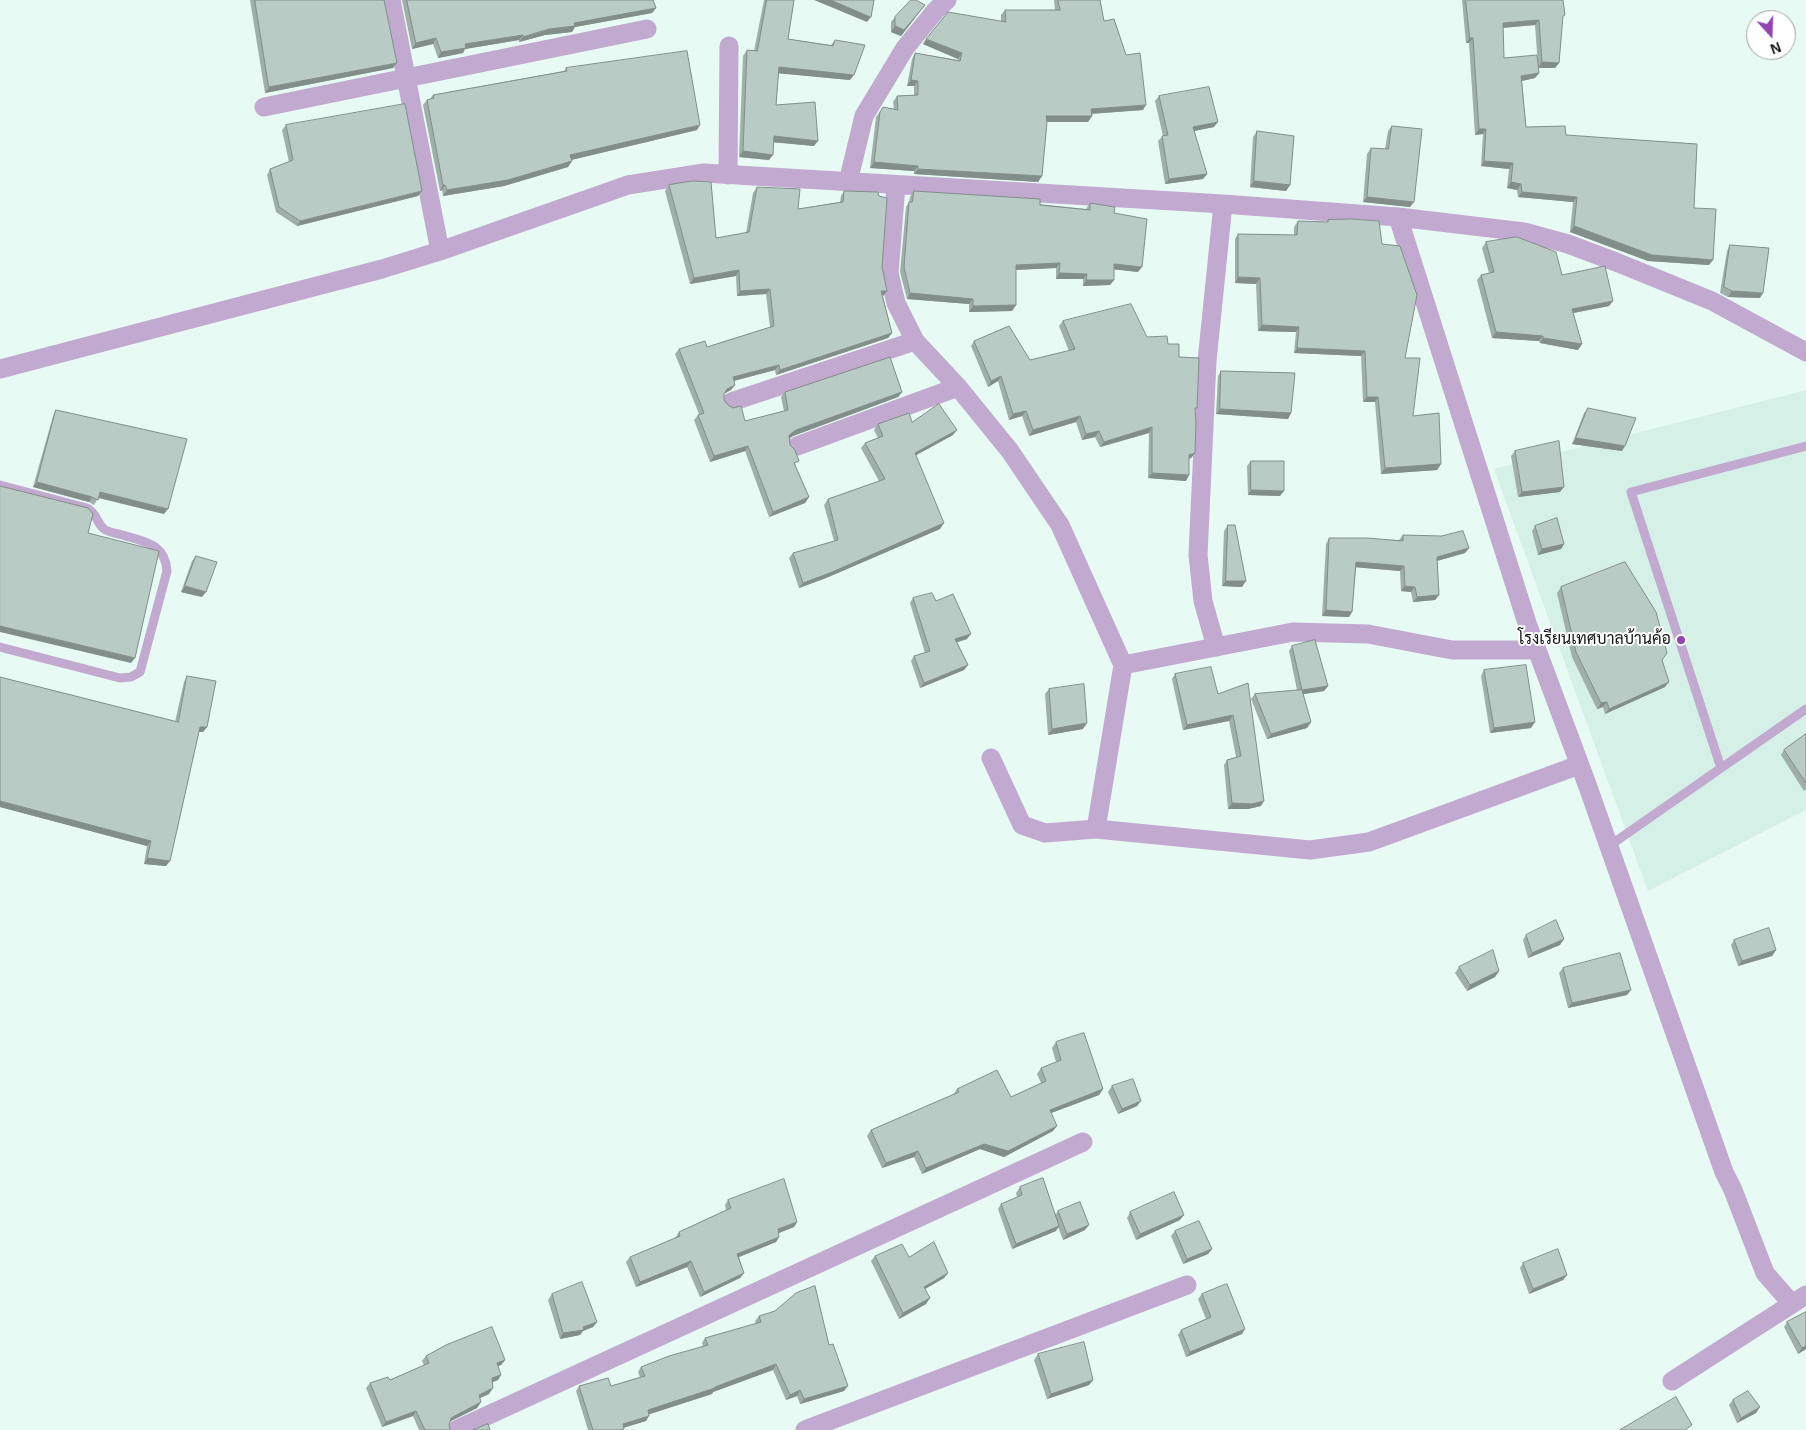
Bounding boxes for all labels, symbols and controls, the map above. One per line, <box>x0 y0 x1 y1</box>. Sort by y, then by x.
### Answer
north arrow <box>1746 10 1796 60</box>
text: N <box>1768 39 1783 57</box>
place label: โรงเรียนเทศบาลบ้านค้อ <box>1518 630 1671 650</box>
marker: โรงเรียนเทศบาลบ้านค้อ <box>1675 634 1687 646</box>

